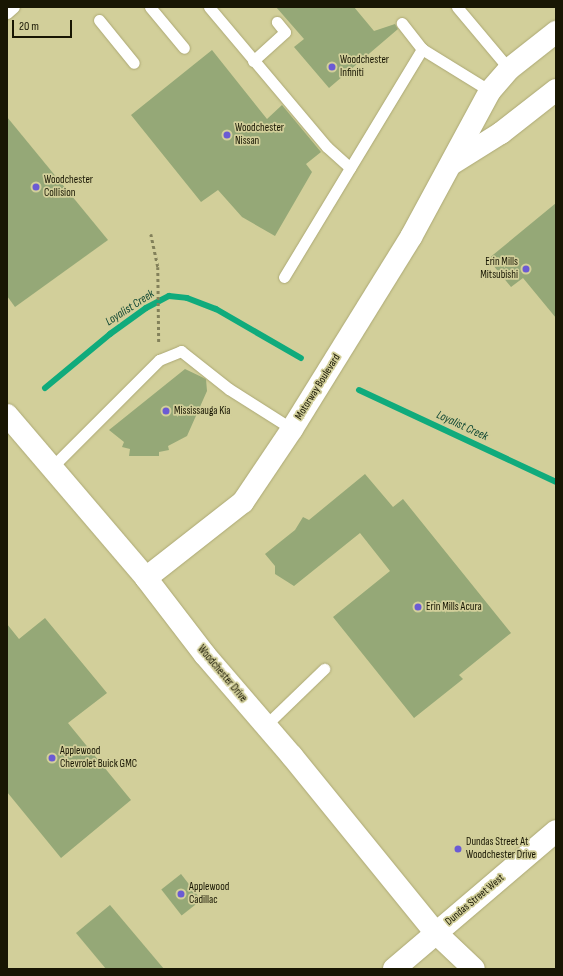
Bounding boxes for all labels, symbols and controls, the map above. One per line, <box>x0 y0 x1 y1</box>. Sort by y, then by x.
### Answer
scale bar <box>14 12 74 38</box>
text: 20 m <box>19 19 39 34</box>
place label: Woodchester Infiniti <box>340 54 389 80</box>
marker: Woodchester Infiniti <box>327 62 337 72</box>
place label: Woodchester Nissan <box>235 122 284 148</box>
marker: Woodchester Nissan <box>222 130 232 140</box>
place label: Woodchester Collision <box>44 174 93 200</box>
marker: Woodchester Collision <box>31 182 41 192</box>
place label: Erin Mills Mitsubishi <box>480 256 518 282</box>
marker: Erin Mills Mitsubishi <box>521 264 531 274</box>
water label: Loyalist Creek <box>103 287 157 329</box>
street label: Motorway Boulevard <box>293 352 343 422</box>
place label: Mississauga Kia <box>174 404 230 418</box>
marker: Mississauga Kia <box>161 406 171 416</box>
water label: Loyalist Creek <box>434 408 490 444</box>
place label: Erin Mills Acura <box>426 600 482 614</box>
marker: Erin Mills Acura <box>413 602 423 612</box>
street label: Woodchester Drive <box>194 643 250 705</box>
place label: Applewood Chevrolet Buick GMC <box>60 745 137 771</box>
marker: Applewood Chevrolet Buick GMC <box>47 753 57 763</box>
place label: Dundas Street At Woodchester Drive <box>466 836 536 862</box>
marker: Dundas Street At Woodchester Drive <box>453 844 463 854</box>
street label: Dundas Street West <box>443 872 507 928</box>
place label: Applewood Cadillac <box>189 881 229 907</box>
marker: Applewood Cadillac <box>176 889 186 899</box>

